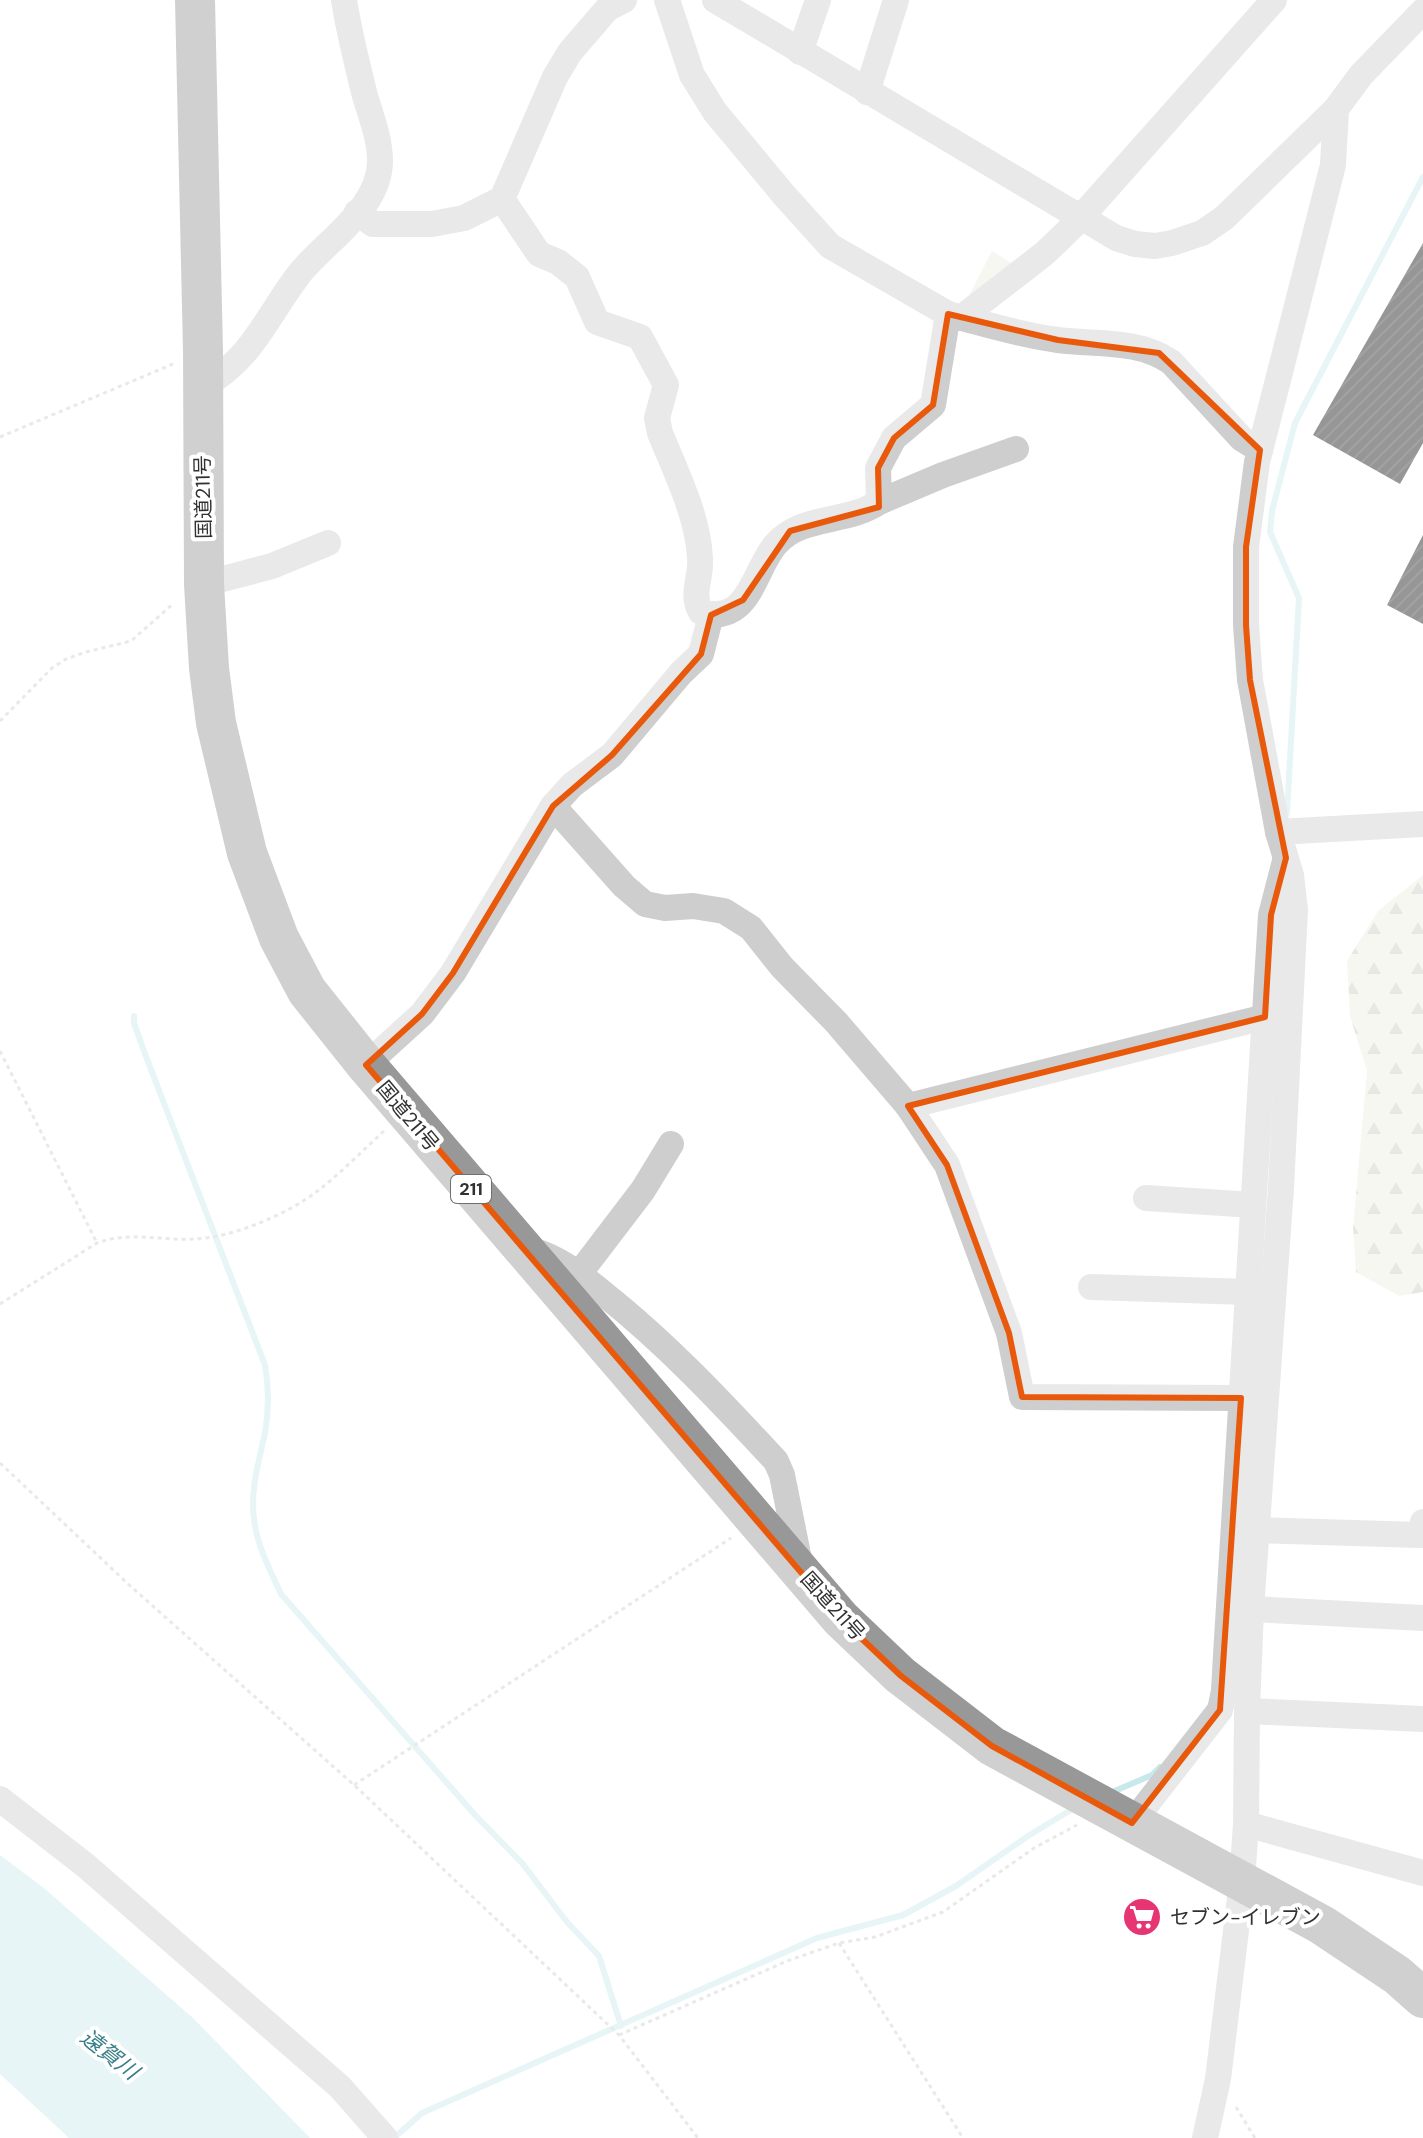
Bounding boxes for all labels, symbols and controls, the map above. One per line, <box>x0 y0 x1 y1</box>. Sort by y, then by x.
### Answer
street label: 国道211号 <box>189 455 217 539</box>
street label: 国道211号 <box>371 1075 445 1157</box>
road number: 211 <box>451 1175 491 1203</box>
street label: 国道211号 <box>795 1566 871 1646</box>
supermarket icon: セブン-イレブン <box>1121 1896 1163 1938</box>
place label: セブン-イレブン <box>1170 1904 1321 1930</box>
water label: 遠賀川 <box>75 2023 146 2087</box>

